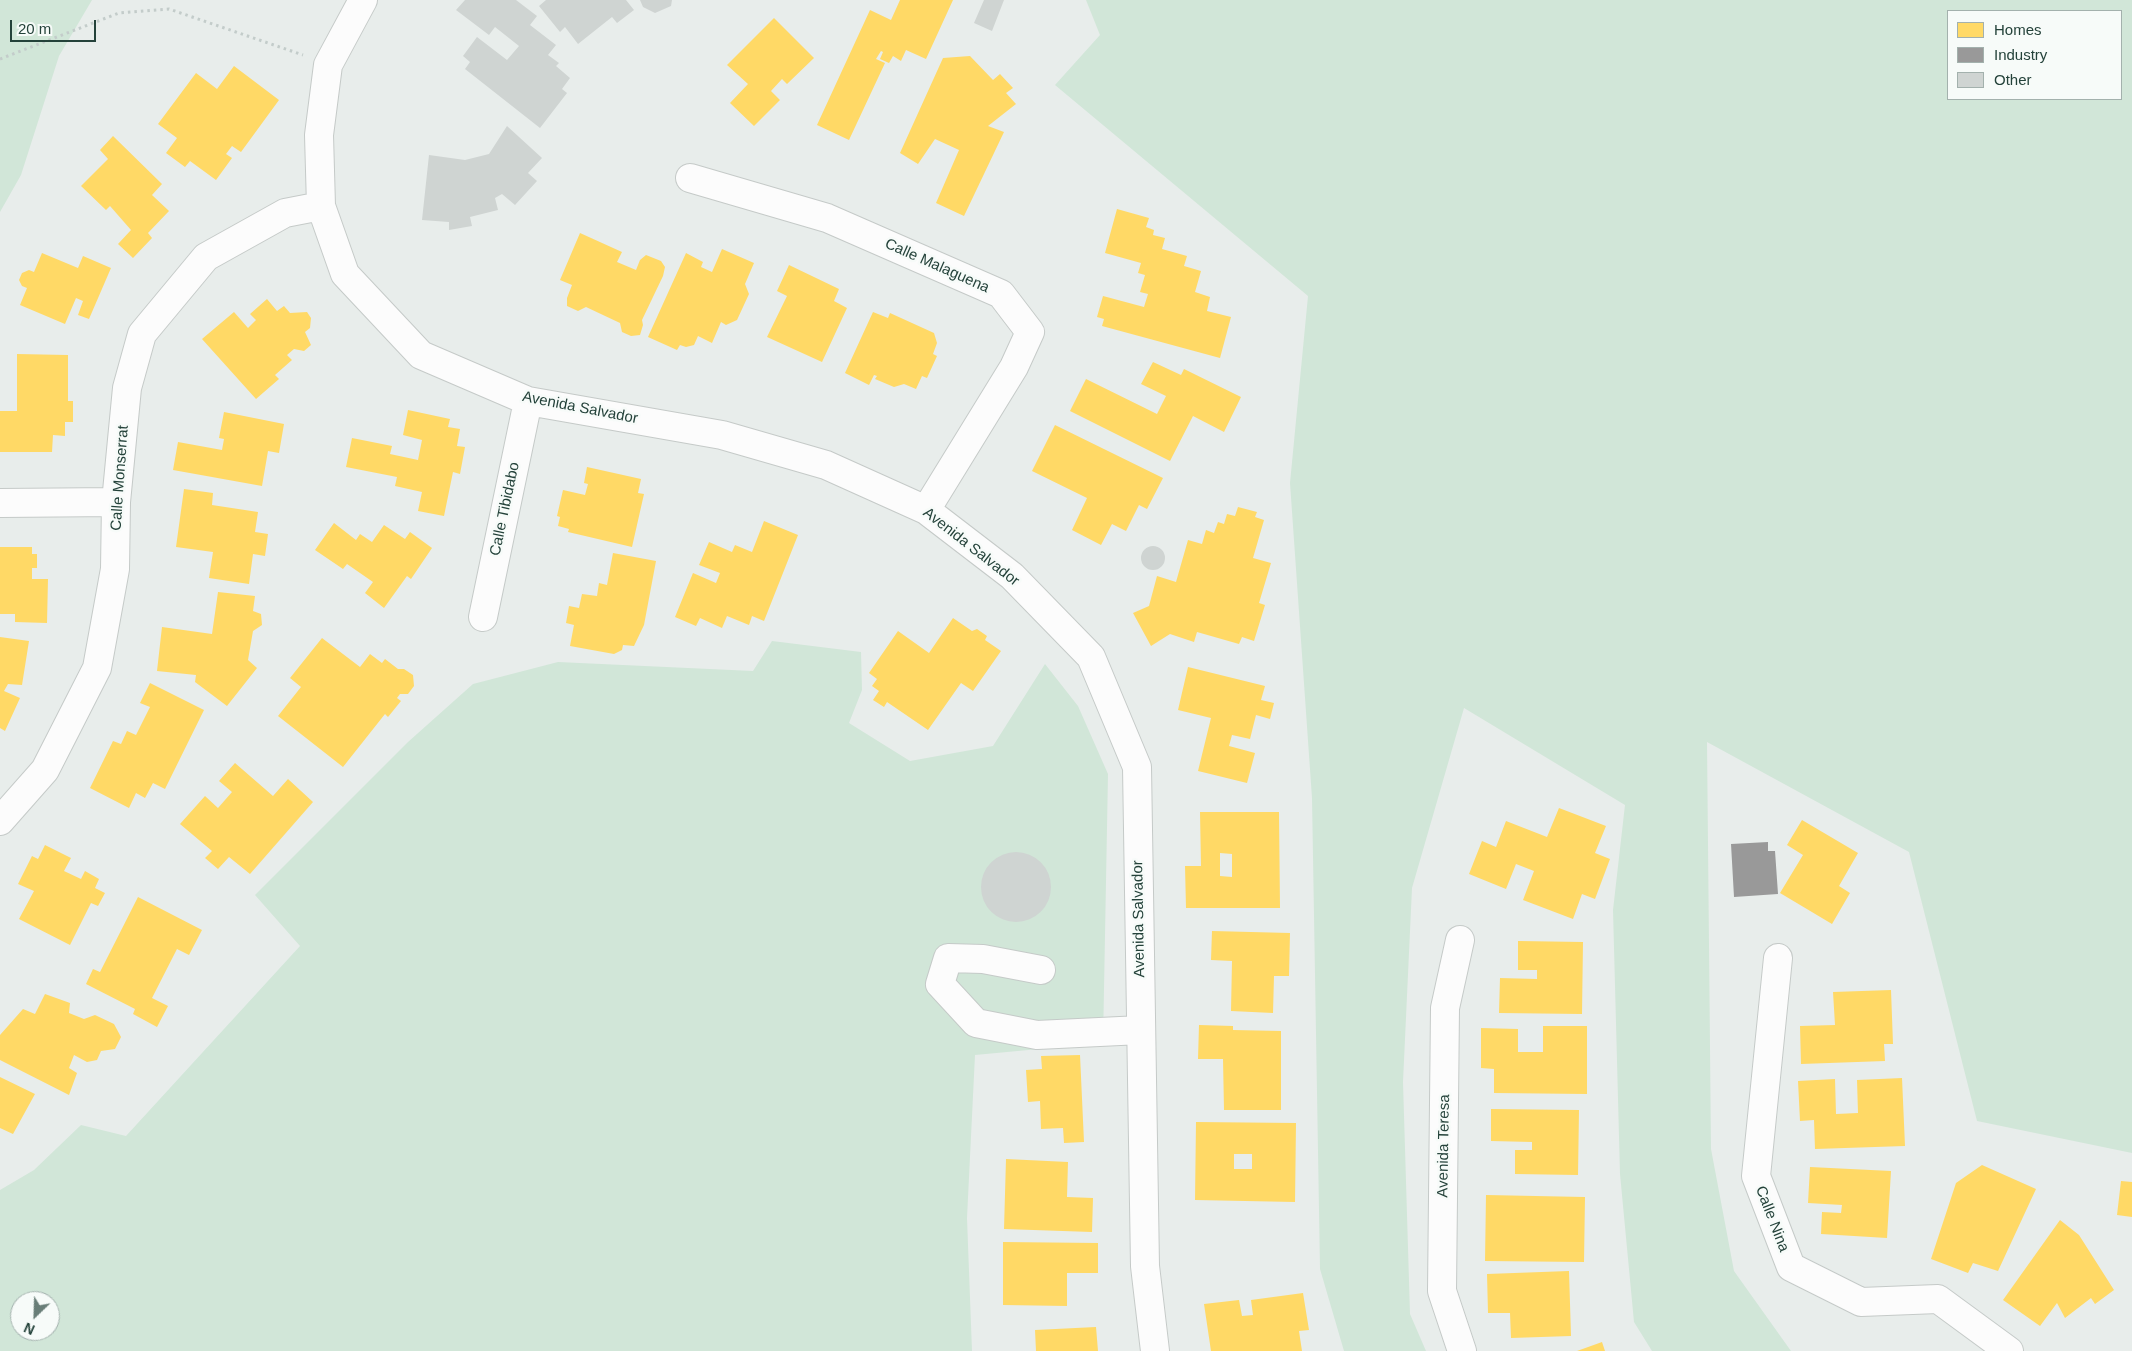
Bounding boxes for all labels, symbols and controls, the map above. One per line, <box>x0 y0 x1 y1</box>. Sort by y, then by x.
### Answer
scale bar <box>12 10 99 42</box>
legend <box>1947 10 2122 100</box>
text: 20 m <box>18 20 51 37</box>
text: Homes <box>1994 21 2042 38</box>
text: Industry <box>1994 46 2047 63</box>
text: Other <box>1994 71 2032 88</box>
street label: Calle Malaguena <box>882 235 992 297</box>
street label: Avenida Salvador <box>521 388 639 428</box>
street label: Calle Monserrat <box>107 425 133 531</box>
street label: Calle Tibidabo <box>486 461 524 557</box>
street label: Avenida Salvador <box>919 504 1023 590</box>
street label: Avenida Salvador <box>1129 860 1149 978</box>
street label: Avenida Teresa <box>1434 1094 1454 1198</box>
street label: Calle Nina <box>1751 1183 1793 1255</box>
north arrow <box>10 1291 60 1341</box>
text: N <box>21 1319 37 1338</box>

